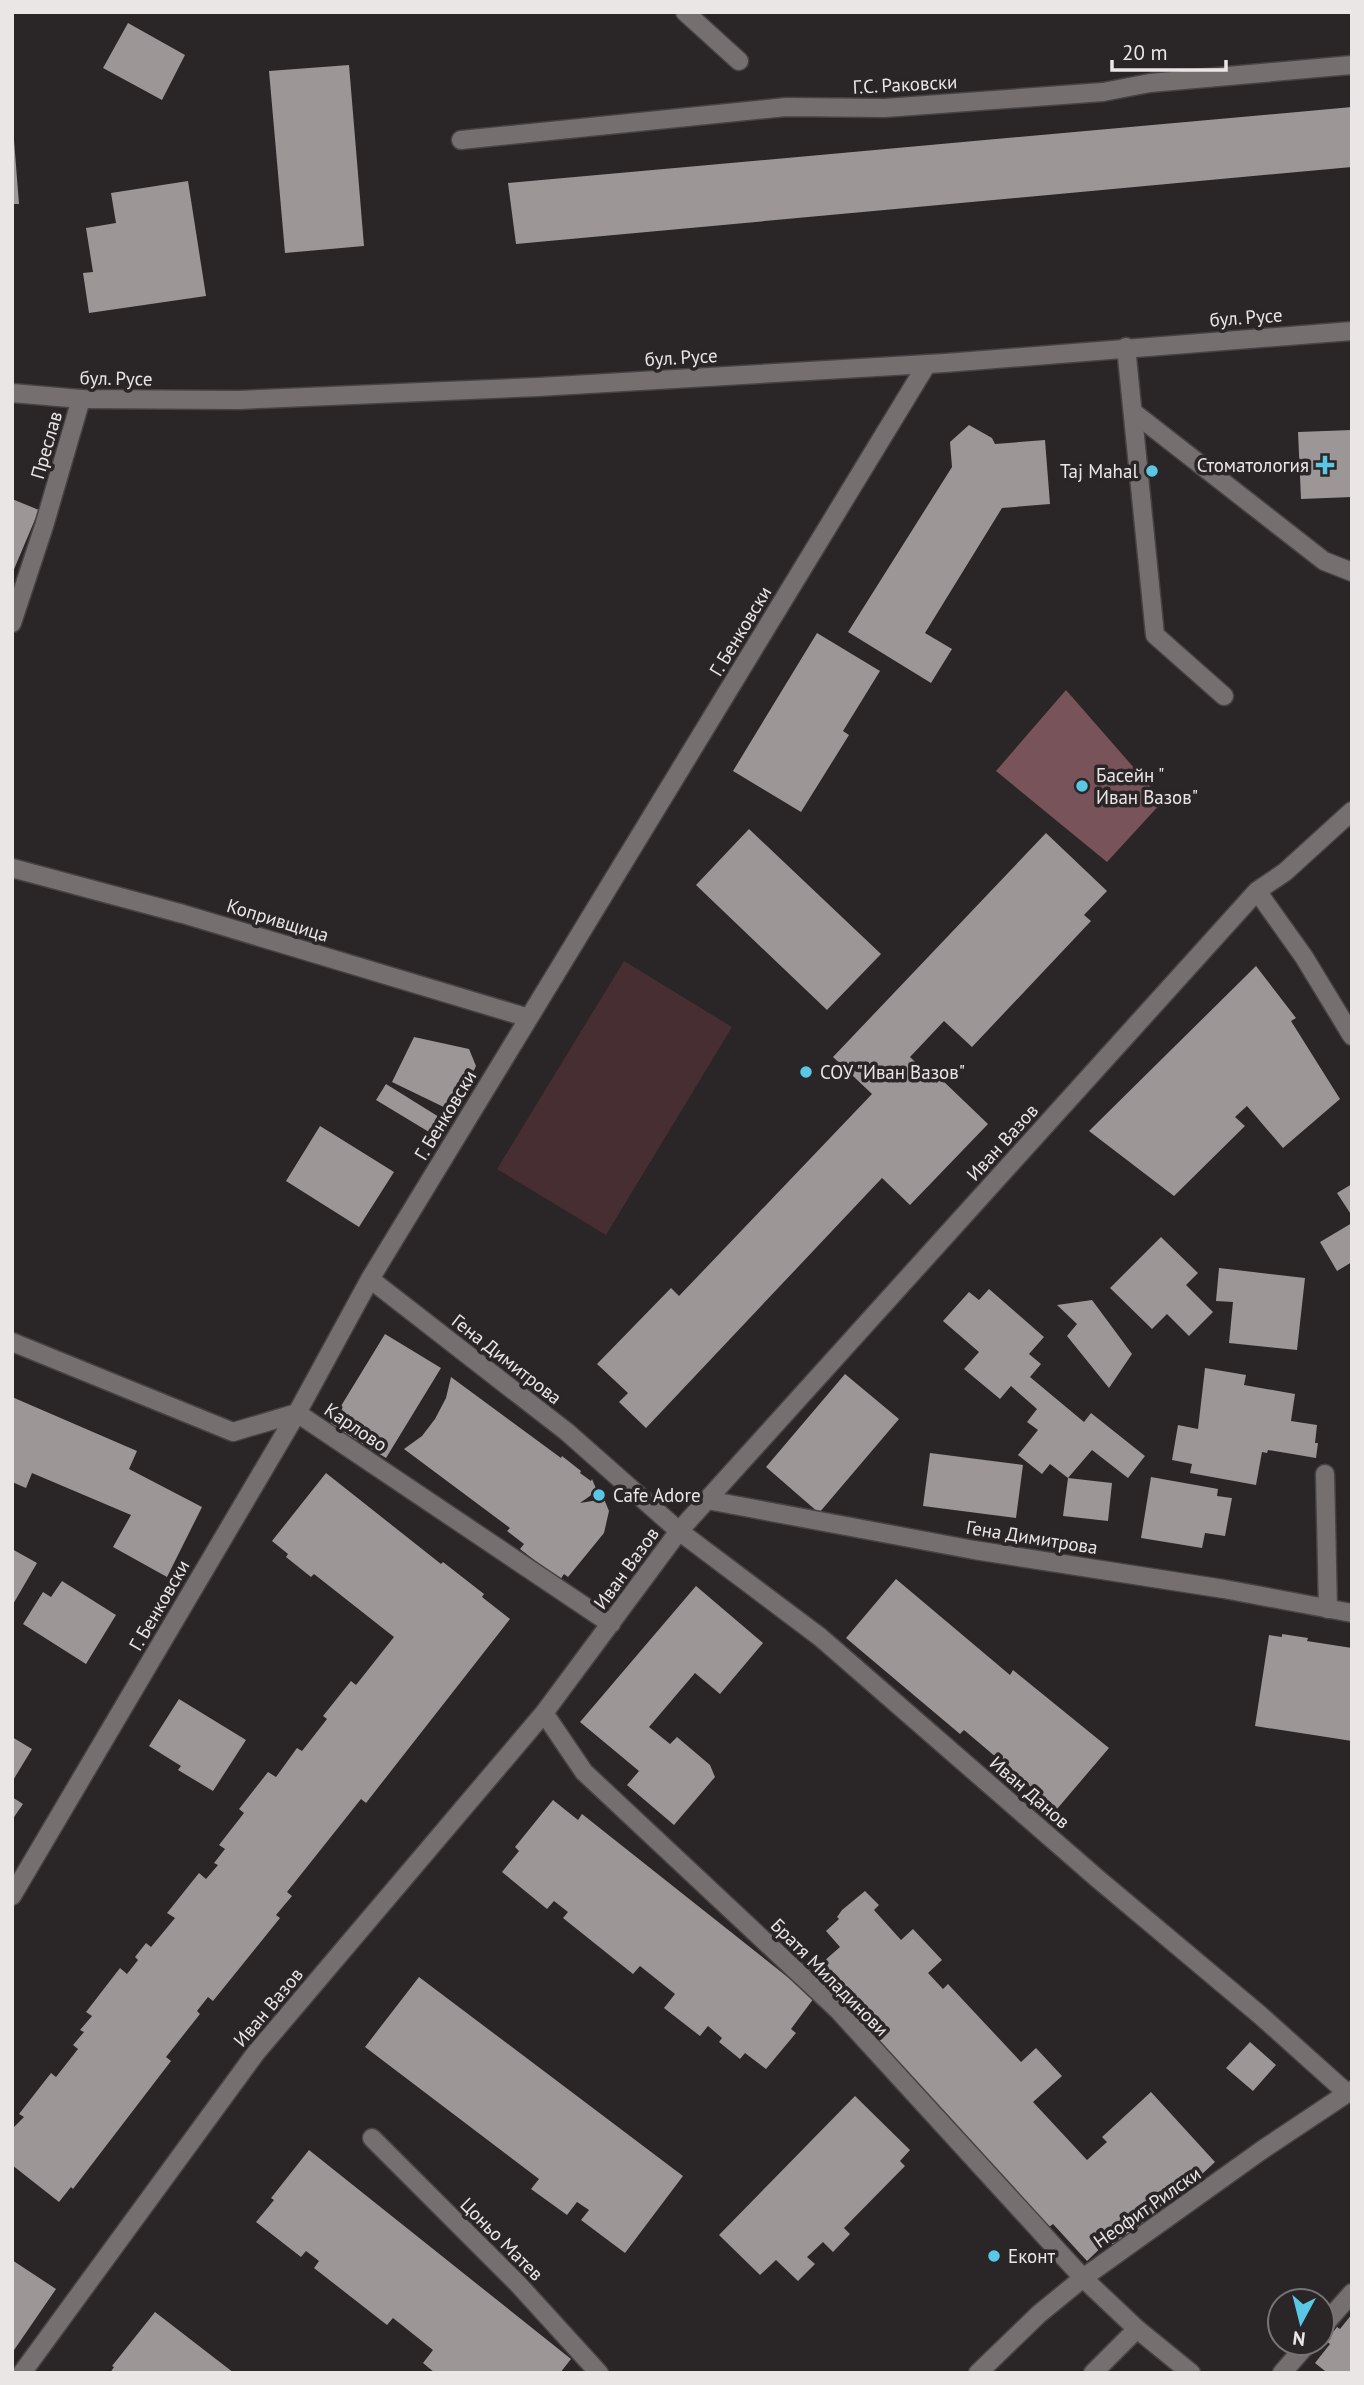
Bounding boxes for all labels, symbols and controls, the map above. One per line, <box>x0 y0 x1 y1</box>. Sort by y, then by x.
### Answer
scale bar <box>1112 28 1226 72</box>
text: 20 m <box>1122 39 1168 66</box>
street label: Г.С. Раковски <box>852 69 958 99</box>
street label: бул. Русе <box>1209 302 1283 332</box>
street label: бул. Русе <box>644 343 718 371</box>
street label: бул. Русе <box>79 365 153 391</box>
street label: Преслав <box>25 408 67 482</box>
place label: Стоматология <box>1197 453 1309 477</box>
marker: Стоматология <box>1315 455 1335 475</box>
place label: Taj Mahal <box>1060 459 1138 483</box>
marker: Taj Mahal <box>1144 463 1160 479</box>
street label: Г. Бенковски <box>704 582 776 680</box>
place label: Басейн " Иван Вазов" <box>1096 763 1198 809</box>
marker: Басейн " Иван Вазов" <box>1074 778 1090 794</box>
street label: Копривщица <box>224 893 332 947</box>
place label: СОУ "Иван Вазов" <box>820 1060 965 1084</box>
marker: СОУ "Иван Вазов" <box>798 1064 814 1080</box>
street label: Г. Бенковски <box>409 1066 481 1164</box>
street label: Иван Вазов <box>961 1098 1043 1186</box>
street label: Гена Димитрова <box>447 1309 567 1409</box>
street label: Карлово <box>320 1397 392 1457</box>
place label: Cafe Adore <box>613 1483 701 1507</box>
marker: Cafe Adore <box>591 1487 607 1503</box>
street label: Гена Димитрова <box>965 1515 1099 1559</box>
street label: Иван Вазов <box>588 1522 664 1614</box>
street label: Г. Бенковски <box>123 1555 195 1655</box>
street label: Иван Данов <box>985 1751 1075 1833</box>
street label: Братя Миладинови <box>766 1913 894 2041</box>
street label: Иван Вазов <box>228 1963 308 2051</box>
street label: Неофит Рилски <box>1089 2161 1205 2253</box>
street label: Цоньо Матев <box>455 2192 549 2286</box>
place label: Еконт <box>1008 2244 1056 2268</box>
marker: Еконт <box>986 2248 1002 2264</box>
north arrow <box>1266 2287 1336 2357</box>
text: N <box>1291 2326 1307 2352</box>

